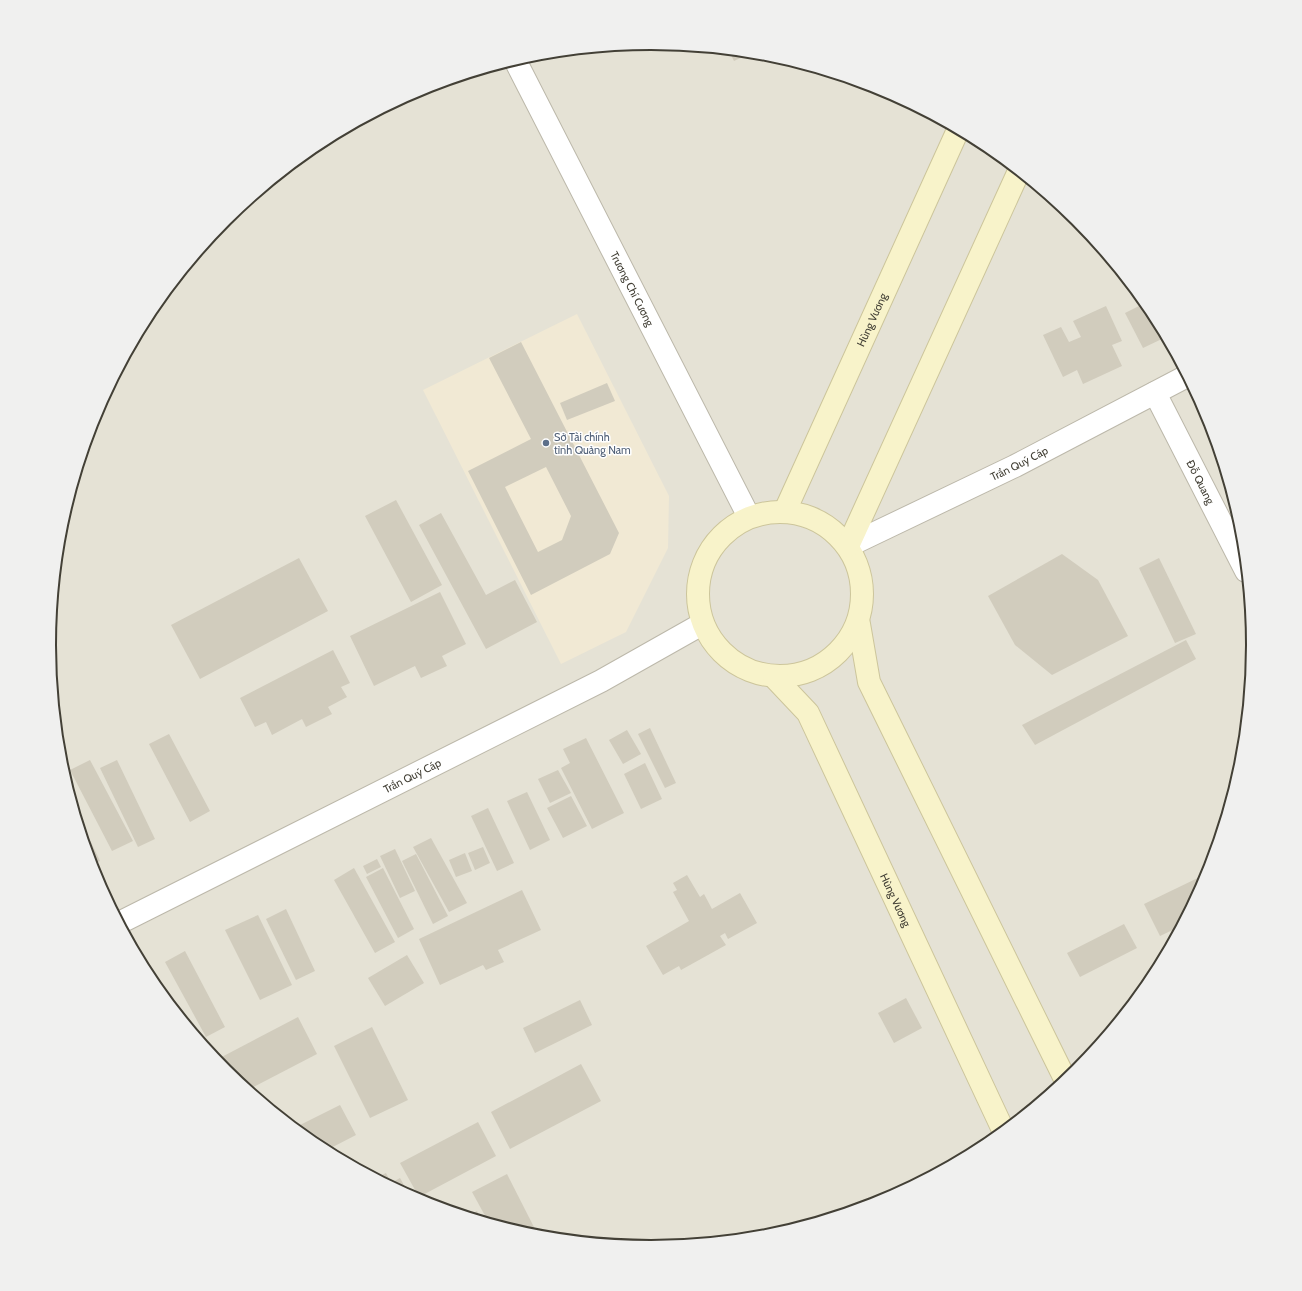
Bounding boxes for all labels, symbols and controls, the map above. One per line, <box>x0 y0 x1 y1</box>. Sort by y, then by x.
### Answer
street label: Trương Chí Cương <box>607 249 657 329</box>
street label: Hùng Vương <box>854 290 890 349</box>
place label: Sở Tài chính tỉnh Quảng Nam <box>554 430 631 457</box>
marker: Sở Tài chính tỉnh Quảng Nam <box>541 438 551 448</box>
street label: Trần Quý Cáp <box>988 443 1050 484</box>
street label: Đỗ Quang <box>1183 458 1218 507</box>
street label: Trần Quý Cáp <box>381 756 443 796</box>
street label: Hùng Vương <box>877 871 914 929</box>

